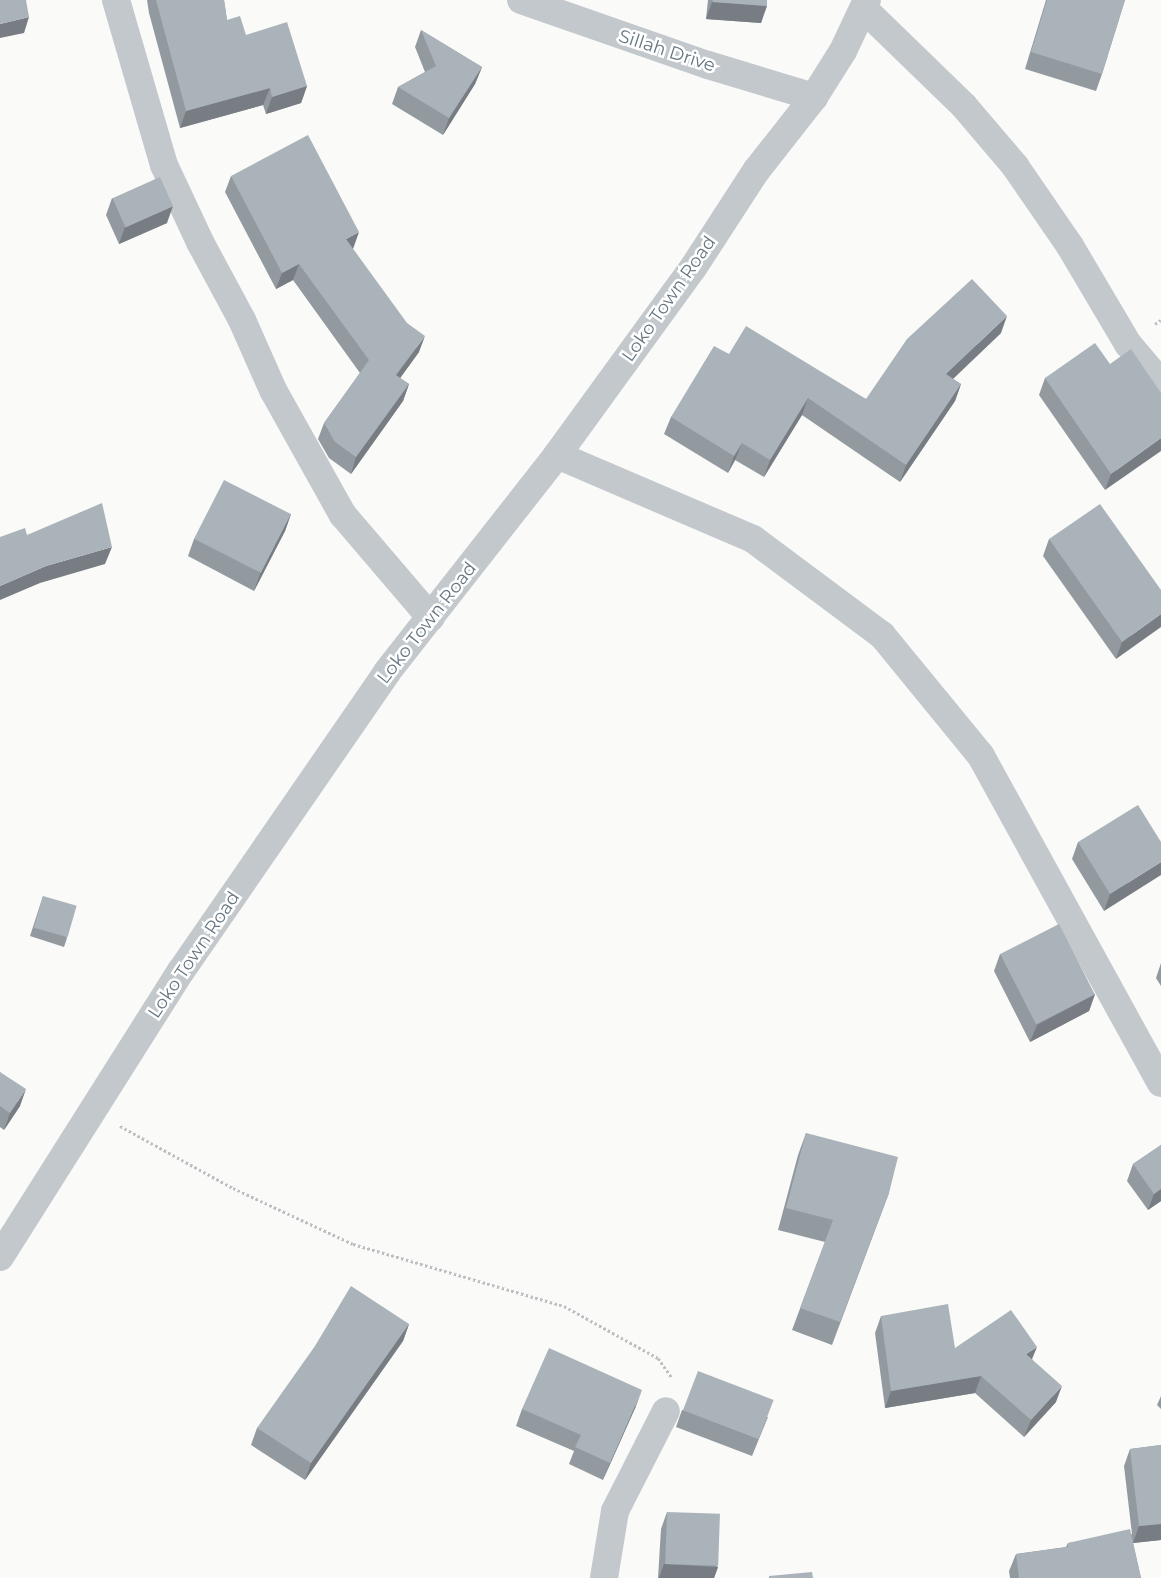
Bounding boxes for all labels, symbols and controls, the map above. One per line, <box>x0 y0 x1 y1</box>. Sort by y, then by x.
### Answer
street label: Sillah Drive <box>616 25 718 77</box>
street label: Loko Town Road <box>618 232 720 366</box>
street label: Loko Town Road <box>373 558 481 688</box>
street label: Loko Town Road <box>144 888 244 1022</box>

